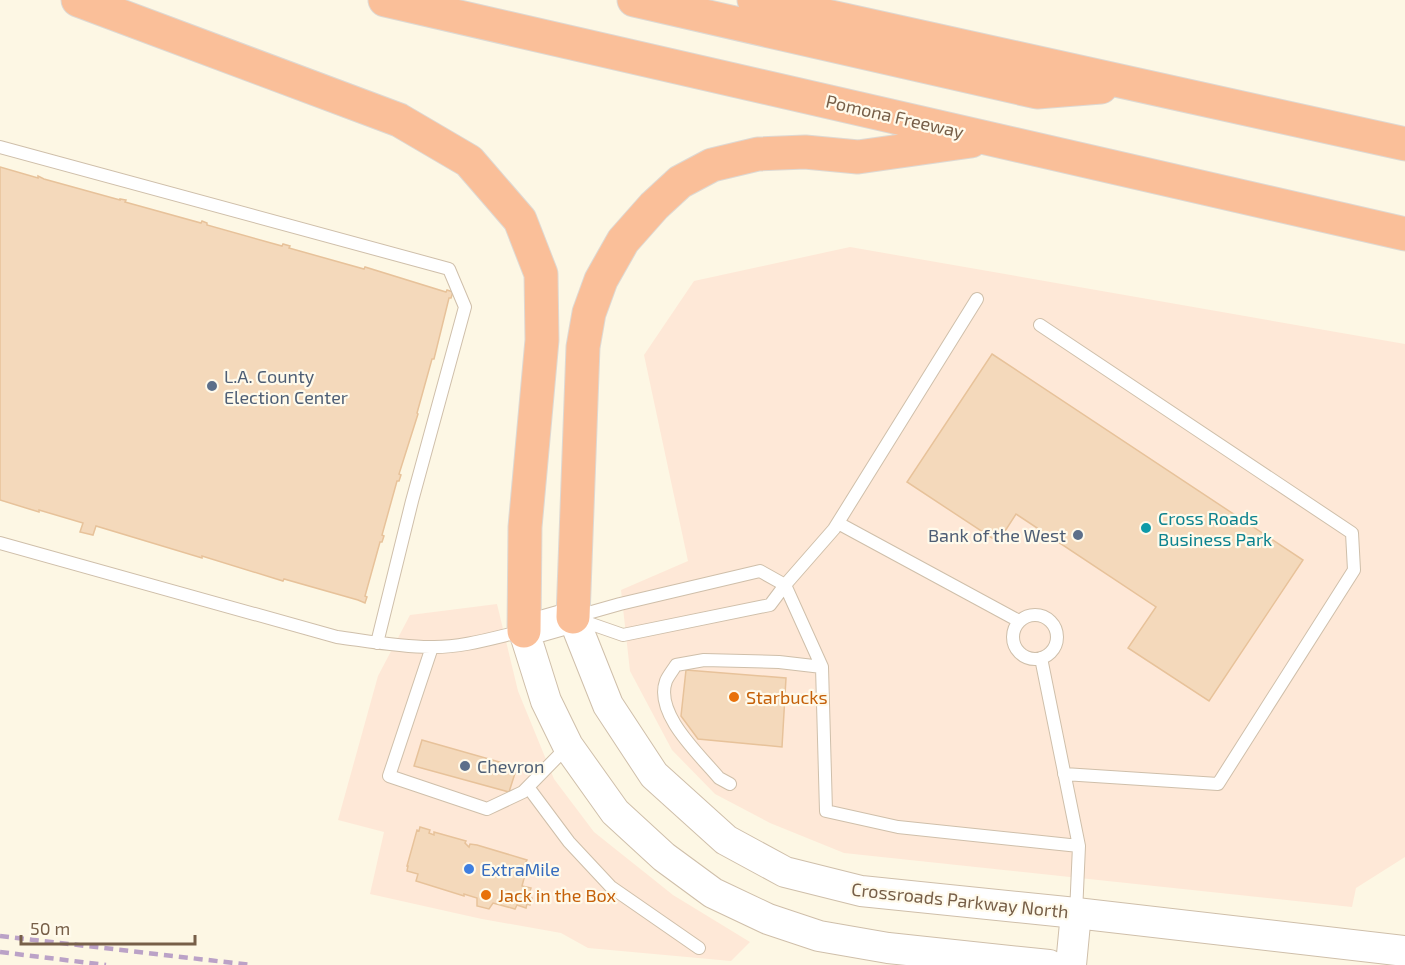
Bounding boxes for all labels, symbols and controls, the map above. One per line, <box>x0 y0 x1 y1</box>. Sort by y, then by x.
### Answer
street label: Pomona Freeway <box>824 89 967 143</box>
place label: L.A. County Election Center <box>224 365 348 408</box>
marker: L.A. County Election Center <box>205 379 219 393</box>
place label: Cross Roads Business Park <box>1158 507 1272 550</box>
marker: Cross Roads Business Park <box>1139 521 1153 535</box>
place label: Bank of the West <box>928 524 1066 546</box>
marker: Bank of the West <box>1071 528 1085 542</box>
place label: Starbucks <box>746 686 828 708</box>
marker: Starbucks <box>727 690 741 704</box>
place label: Chevron <box>477 755 545 777</box>
marker: Chevron <box>458 759 472 773</box>
place label: ExtraMile <box>481 858 560 880</box>
marker: ExtraMile <box>462 862 476 876</box>
street label: Crossroads Parkway North <box>850 878 1070 922</box>
place label: Jack in the Box <box>498 884 617 906</box>
marker: Jack in the Box <box>479 888 493 902</box>
scale bar <box>21 908 195 946</box>
text: 50 m <box>30 917 70 939</box>

